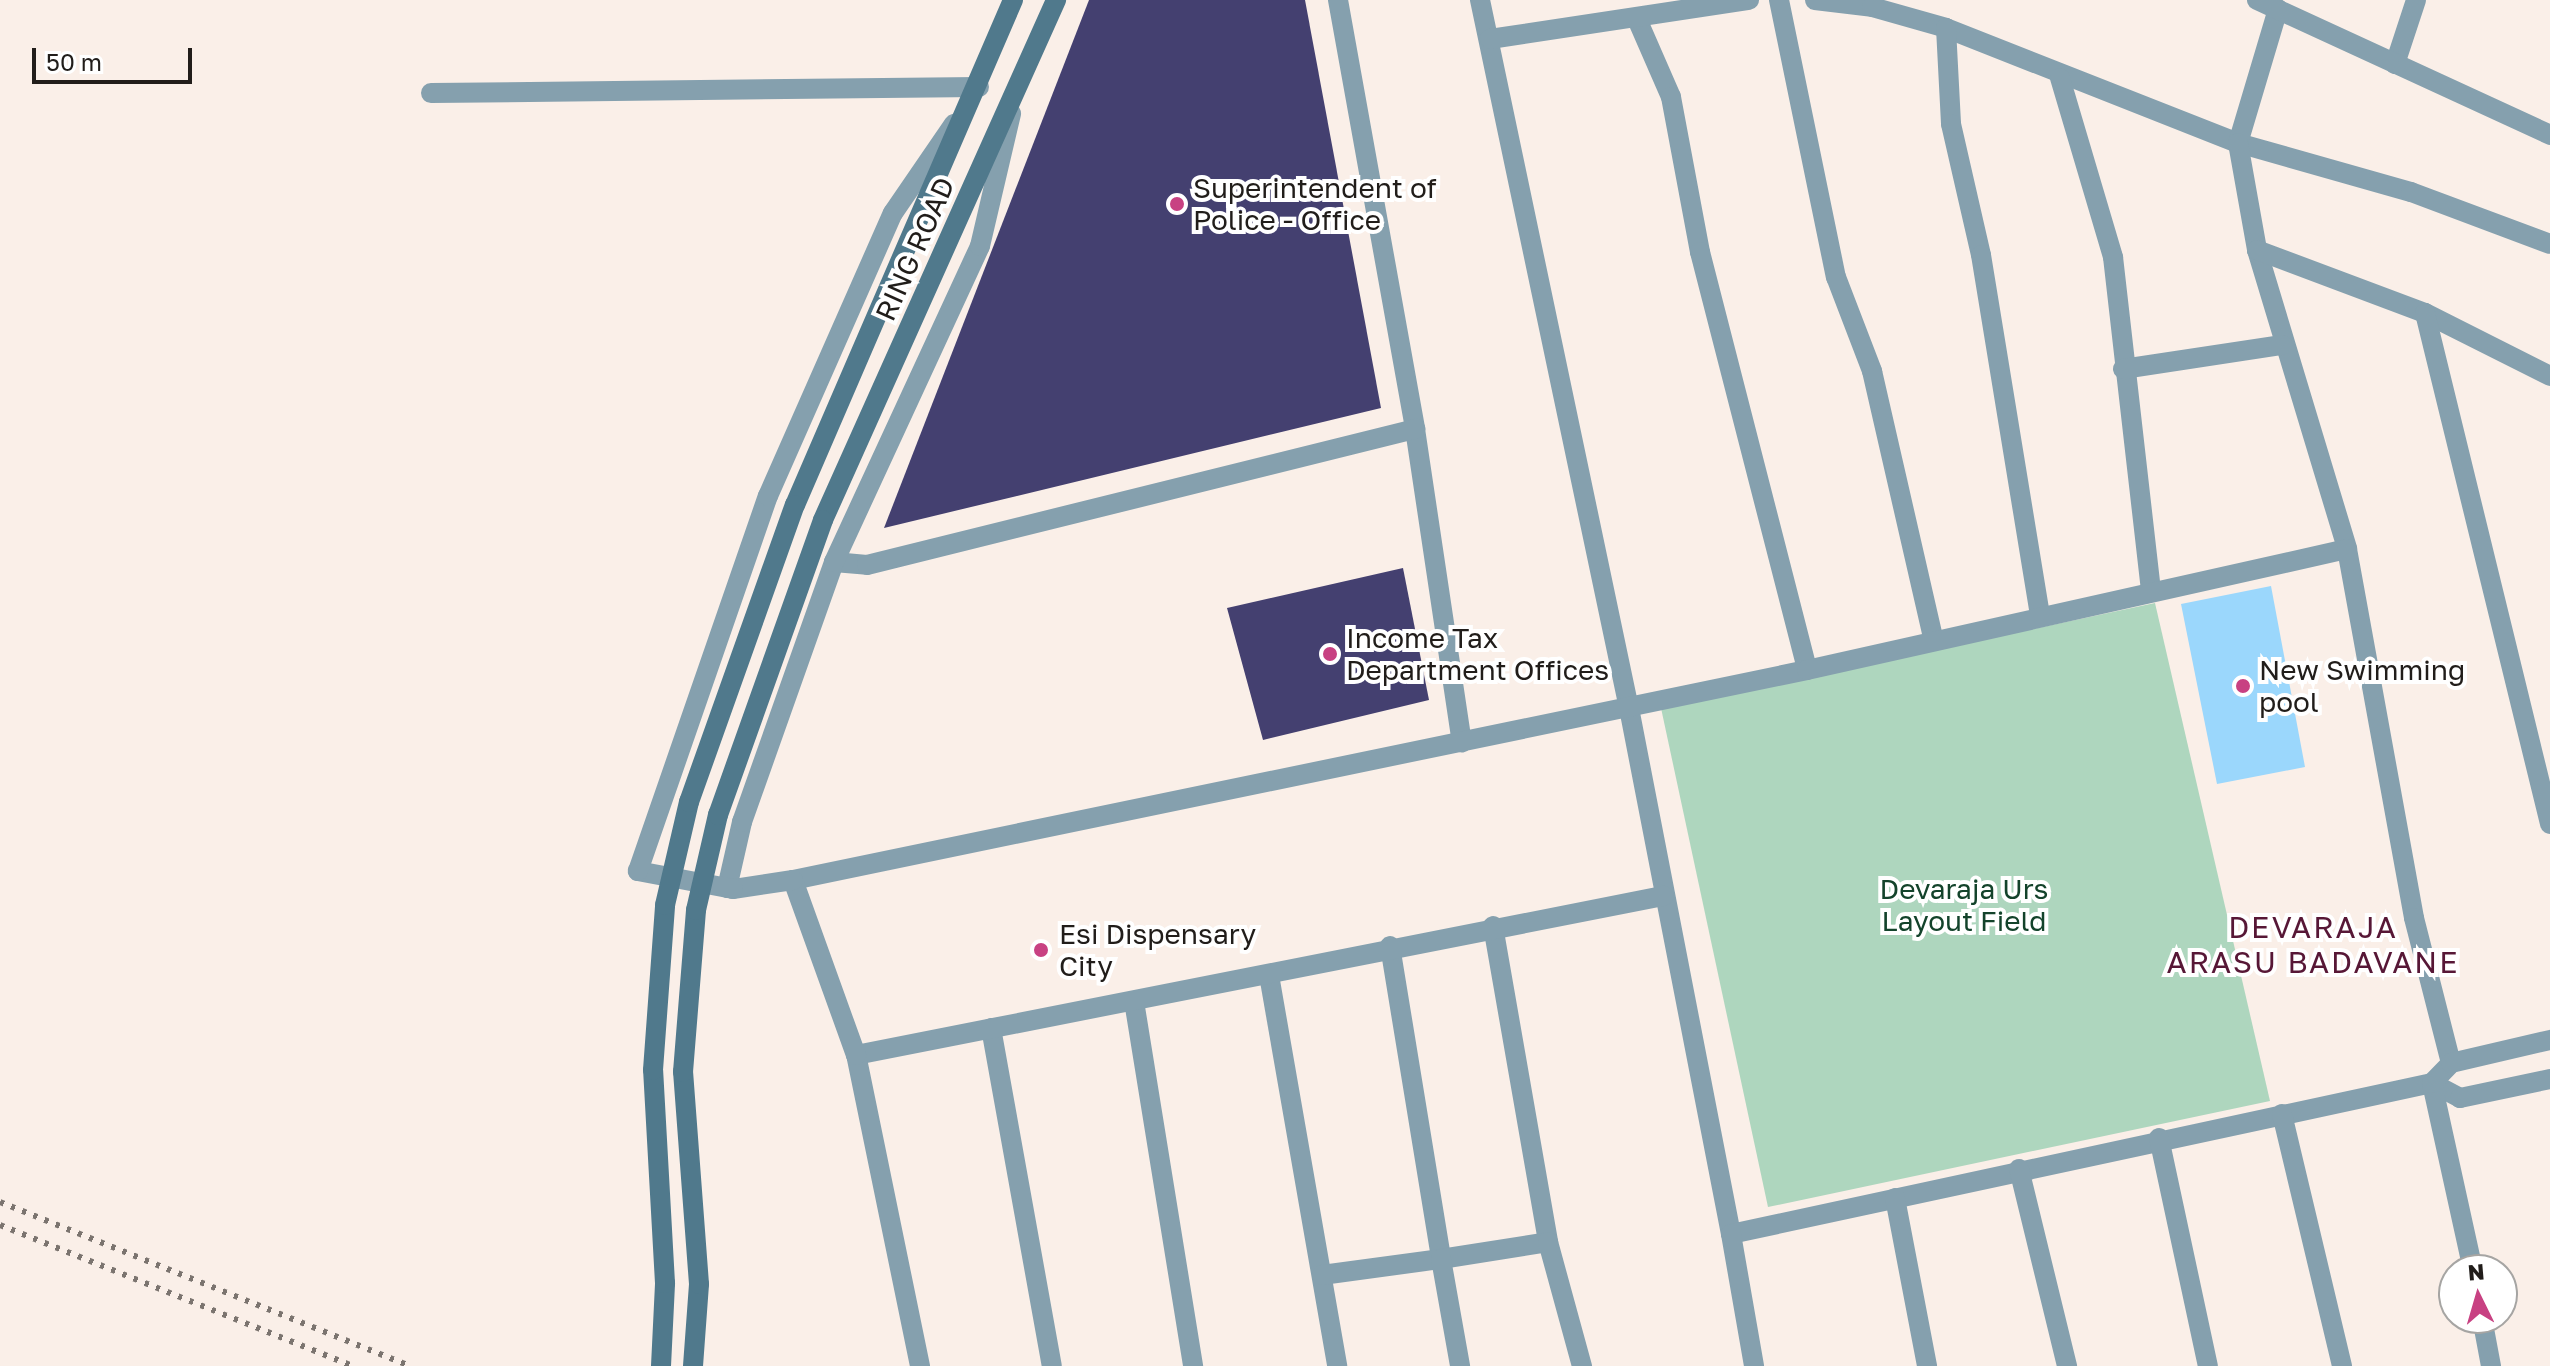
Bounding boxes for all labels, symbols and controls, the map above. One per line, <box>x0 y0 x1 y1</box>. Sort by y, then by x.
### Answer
scale bar <box>36 32 196 82</box>
text: 50 m <box>46 47 102 76</box>
place label: Superintendent of Police - Office <box>1193 171 1437 237</box>
street label: RING ROAD <box>868 172 962 326</box>
marker: Superintendent of Police - Office <box>1168 195 1186 213</box>
place label: Income Tax Department Offices <box>1346 621 1609 687</box>
marker: Income Tax Department Offices <box>1321 645 1339 663</box>
place label: New Swimming pool <box>2259 653 2465 719</box>
marker: New Swimming pool <box>2234 677 2252 695</box>
park label: Devaraja Urs Layout Field <box>1880 872 2048 938</box>
district label: DEVARAJA ARASU BADAVANE <box>2167 909 2459 980</box>
place label: Esi Dispensary City <box>1059 917 1256 983</box>
marker: Esi Dispensary City <box>1030 939 1052 961</box>
north arrow <box>2438 1254 2518 1334</box>
text: N <box>2467 1257 2486 1286</box>

